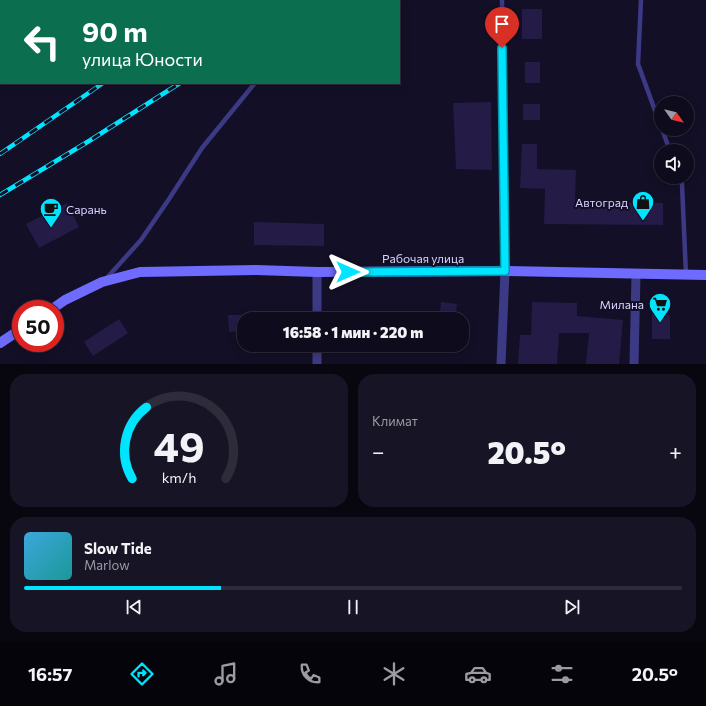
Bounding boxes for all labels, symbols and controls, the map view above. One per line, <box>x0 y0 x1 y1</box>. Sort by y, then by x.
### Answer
pin <box>485 7.0 519 48</box>
icon: arrive <box>491 13 513 35</box>
text: 90 m <box>82 14 148 48</box>
icon: left <box>16 16 68 68</box>
text: улица Юности <box>82 48 203 70</box>
north arrow <box>654 96 694 136</box>
map controls <box>654 96 694 184</box>
button: sound <box>654 144 694 184</box>
shop icon: Автоград <box>630 189 656 222</box>
place label: Автоград <box>575 195 628 209</box>
cafe icon: Сарань <box>38 196 64 229</box>
place label: Сарань <box>66 202 107 216</box>
position arrow <box>327 251 369 293</box>
street label: Рабочая улица <box>382 251 464 265</box>
supermarket icon: Милана <box>647 291 673 324</box>
place label: Милана <box>599 297 644 311</box>
speed limit sign: 50 <box>12 300 64 352</box>
text: 16:58 · 1 мин · 220 m <box>283 323 423 341</box>
text: Климат <box>372 413 418 429</box>
text: 49 <box>153 419 205 470</box>
text: 20.5° <box>487 433 566 470</box>
text: − <box>372 438 385 465</box>
text: + <box>669 438 682 465</box>
text: km/h <box>162 467 196 485</box>
text: Slow Tide <box>84 539 152 557</box>
text: Marlow <box>84 557 130 573</box>
icon: previous <box>123 596 145 618</box>
icon: pause <box>342 596 364 618</box>
icon: next <box>561 596 583 618</box>
icon: directions <box>128 660 156 688</box>
icon: music <box>212 660 240 688</box>
icon: phone <box>296 660 324 688</box>
icon: climate <box>380 660 408 688</box>
icon: car <box>464 660 492 688</box>
icon: filters <box>548 660 576 688</box>
text: 16:57 <box>28 663 72 685</box>
text: 20.5° <box>632 663 678 685</box>

